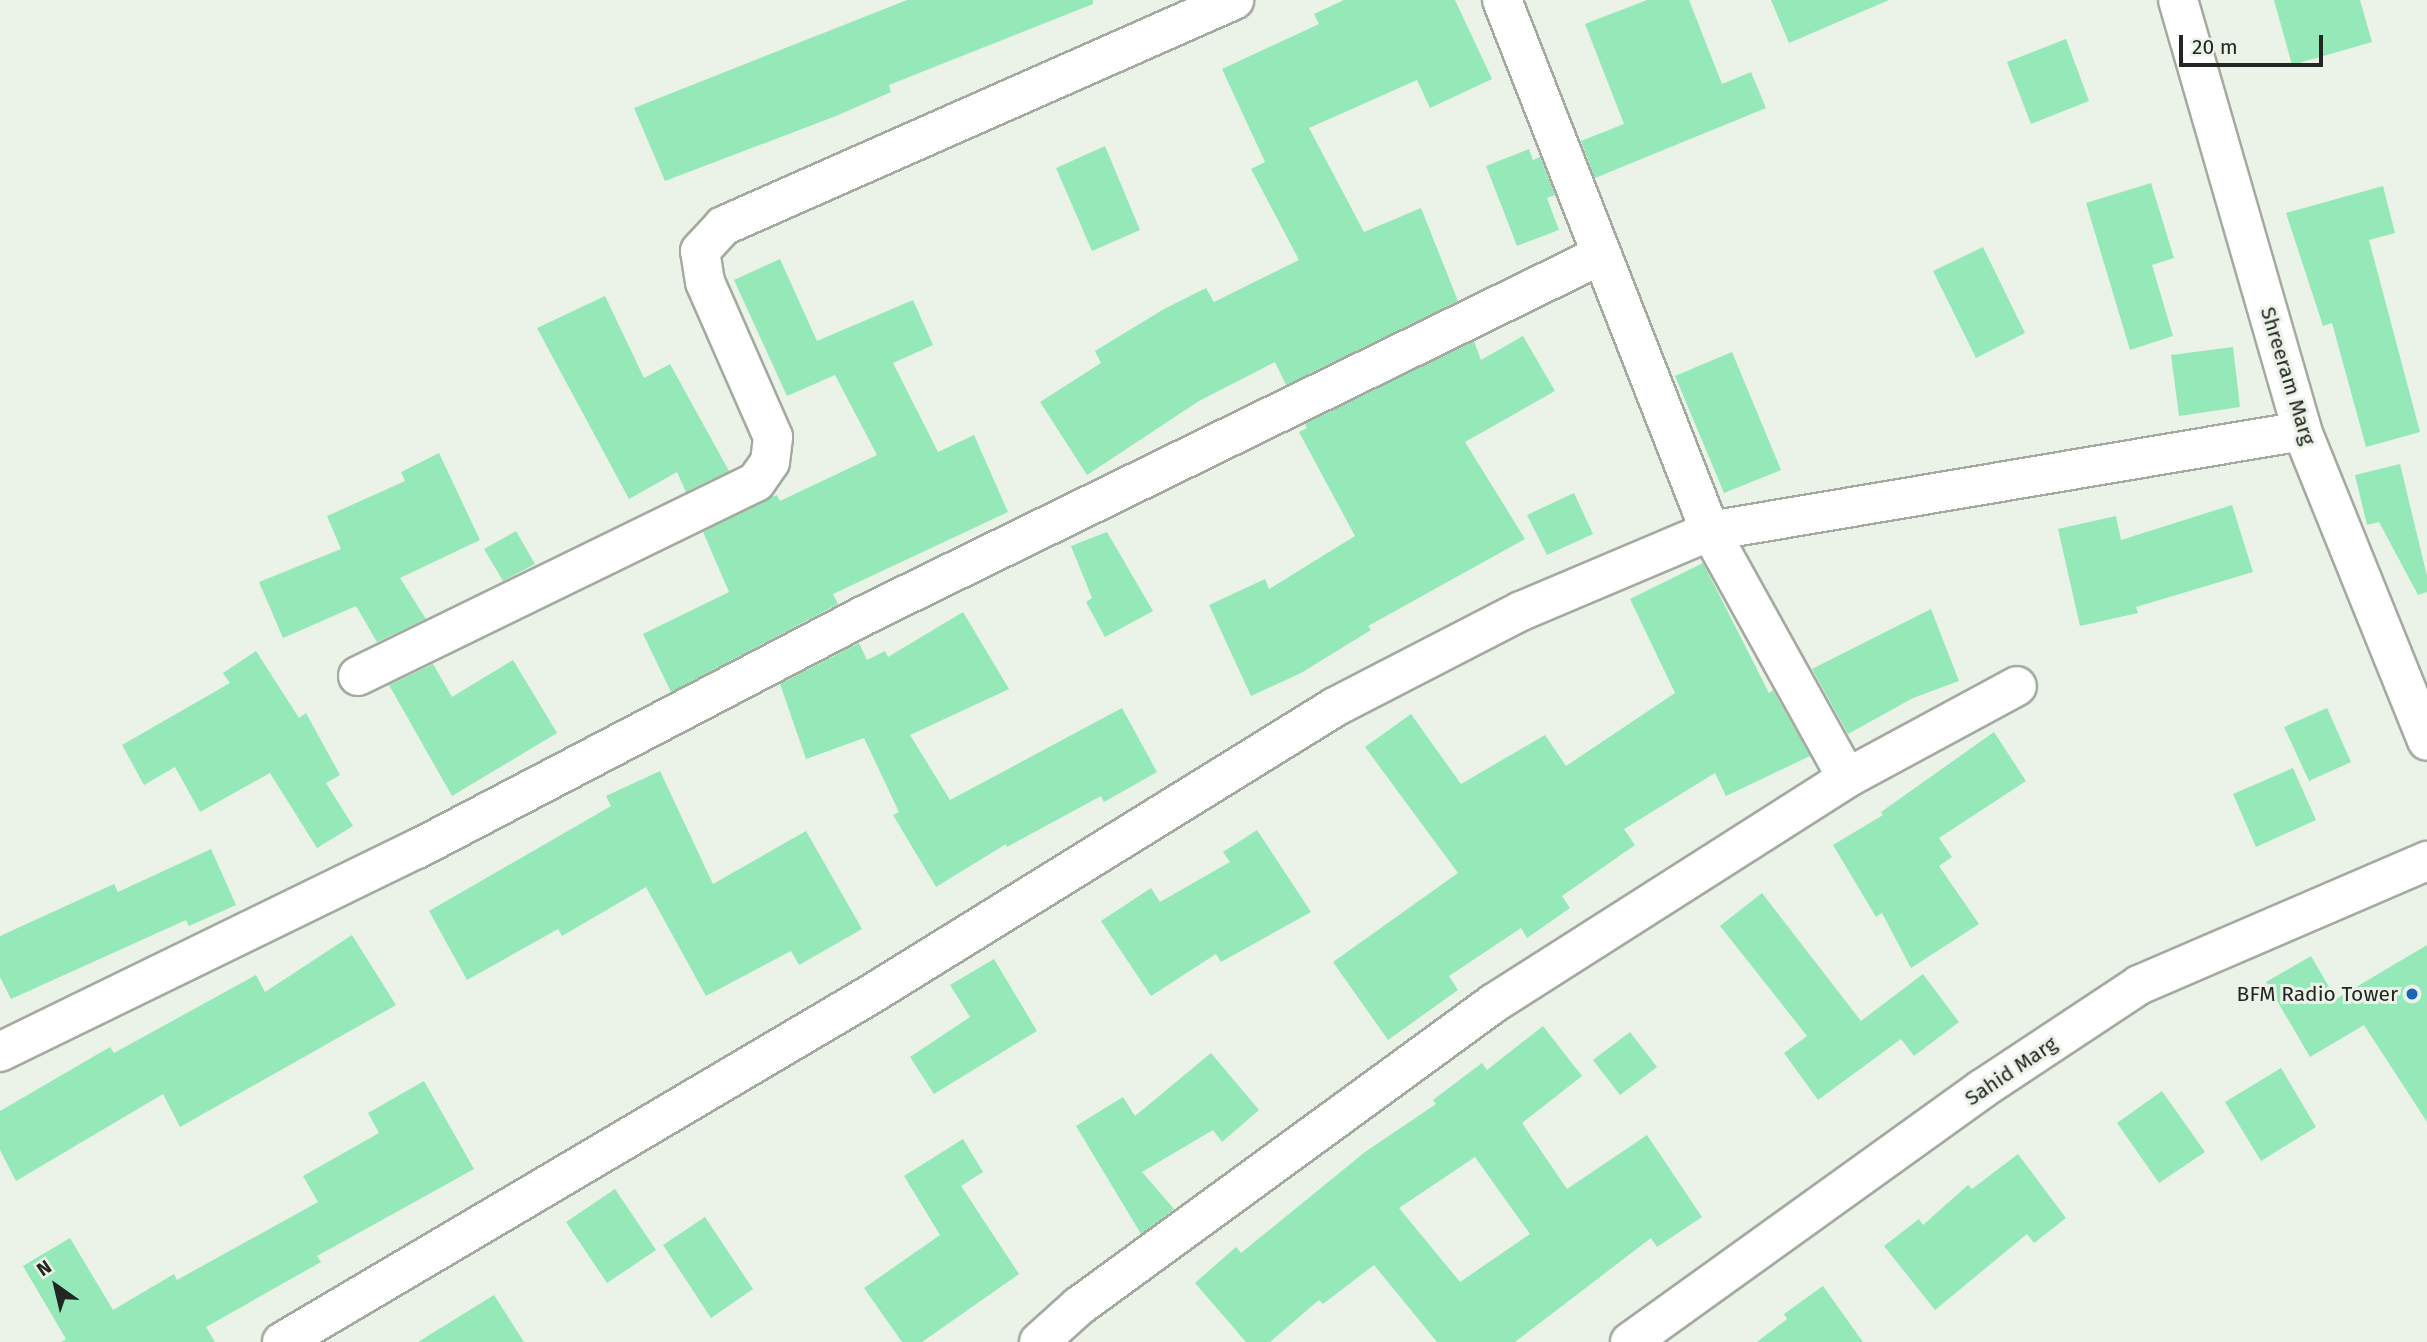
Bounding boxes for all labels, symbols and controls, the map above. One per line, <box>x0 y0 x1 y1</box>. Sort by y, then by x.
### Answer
scale bar <box>2182 21 2326 65</box>
text: 20 m <box>2192 34 2238 60</box>
street label: Shreeram Marg <box>2255 304 2321 448</box>
place label: BFM Radio Tower <box>2237 981 2398 1007</box>
marker: BFM Radio Tower <box>2404 986 2420 1002</box>
street label: Sahid Marg <box>1960 1031 2062 1111</box>
north arrow <box>21 1251 91 1321</box>
text: N <box>32 1255 56 1281</box>

